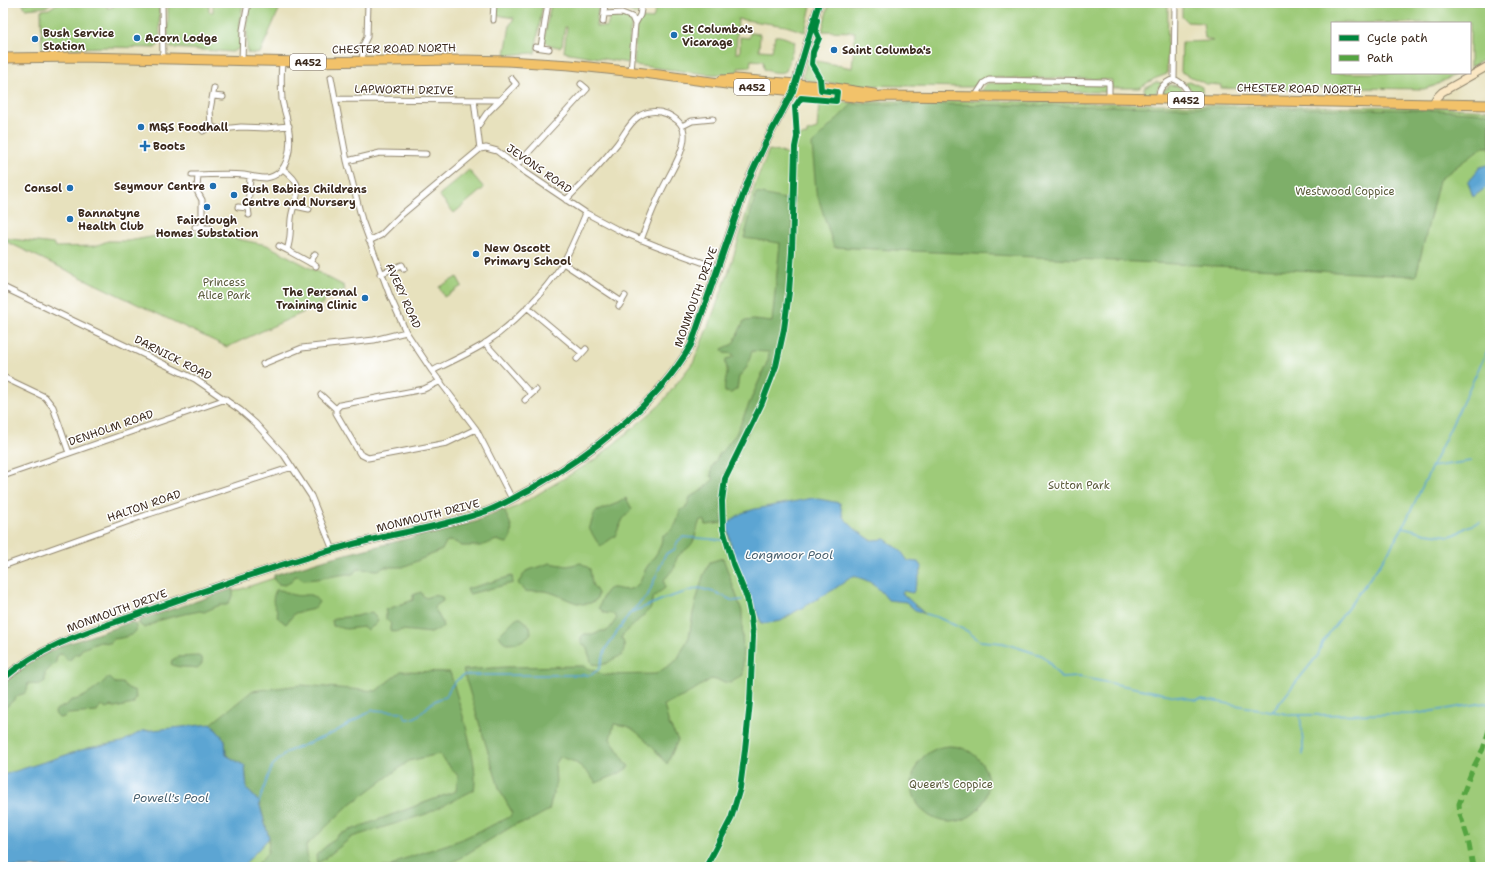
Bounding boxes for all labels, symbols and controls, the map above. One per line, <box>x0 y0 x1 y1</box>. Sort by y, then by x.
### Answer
place label: St Columba's Vicarage <box>682 22 753 50</box>
legend <box>1331 22 1471 74</box>
place label: Bush Service Station <box>43 26 115 54</box>
marker: St Columba's Vicarage <box>669 30 679 40</box>
text: Cycle path <box>1367 30 1428 46</box>
place label: Acorn Lodge <box>145 31 218 46</box>
marker: Acorn Lodge <box>132 33 142 43</box>
marker: Bush Service Station <box>30 34 40 44</box>
street label: CHESTER ROAD NORTH <box>332 40 456 58</box>
place label: Saint Columba's <box>842 43 931 58</box>
marker: Saint Columba's <box>829 45 839 55</box>
text: Path <box>1367 50 1393 66</box>
road number: A452 <box>290 54 326 70</box>
road number: A452 <box>734 79 770 95</box>
street label: CHESTER ROAD NORTH <box>1237 80 1361 98</box>
street label: LAPWORTH DRIVE <box>354 82 454 98</box>
road number: A452 <box>1168 92 1204 108</box>
place label: M&S Foodhall <box>149 120 228 135</box>
marker: M&S Foodhall <box>136 122 146 132</box>
place label: Boots <box>153 139 185 154</box>
marker: Boots <box>140 141 150 151</box>
street label: JEVONS ROAD <box>503 141 575 197</box>
place label: Seymour Centre <box>114 179 205 194</box>
place label: Consol <box>24 181 62 196</box>
marker: Seymour Centre <box>208 181 218 191</box>
place label: Bush Babies Childrens Centre and Nursery <box>242 182 367 210</box>
marker: Consol <box>65 183 75 193</box>
park label: Westwood Coppice <box>1295 184 1395 199</box>
marker: Bush Babies Childrens Centre and Nursery <box>229 190 239 200</box>
marker: Fairclough Homes Substation <box>202 202 212 212</box>
place label: Bannatyne Health Club <box>78 206 144 234</box>
place label: Fairclough Homes Substation <box>156 213 259 241</box>
marker: Bannatyne Health Club <box>65 214 75 224</box>
place label: New Oscott Primary School <box>484 241 571 269</box>
street label: MONMOUTH DRIVE <box>671 245 721 349</box>
marker: New Oscott Primary School <box>471 249 481 259</box>
street label: AVERY ROAD <box>382 261 424 331</box>
park label: Princess Alice Park <box>197 275 251 303</box>
place label: The Personal Training Clinic <box>276 285 357 313</box>
marker: The Personal Training Clinic <box>360 293 370 303</box>
street label: DARNICK ROAD <box>132 332 214 384</box>
street label: DENHOLM ROAD <box>66 406 156 450</box>
park label: Sutton Park <box>1048 478 1110 493</box>
street label: HALTON ROAD <box>105 486 183 526</box>
street label: MONMOUTH DRIVE <box>375 496 481 536</box>
water label: Longmoor Pool <box>745 547 833 563</box>
street label: MONMOUTH DRIVE <box>65 586 169 636</box>
park label: Queen's Coppice <box>909 777 993 792</box>
water label: Powell's Pool <box>133 790 209 806</box>

